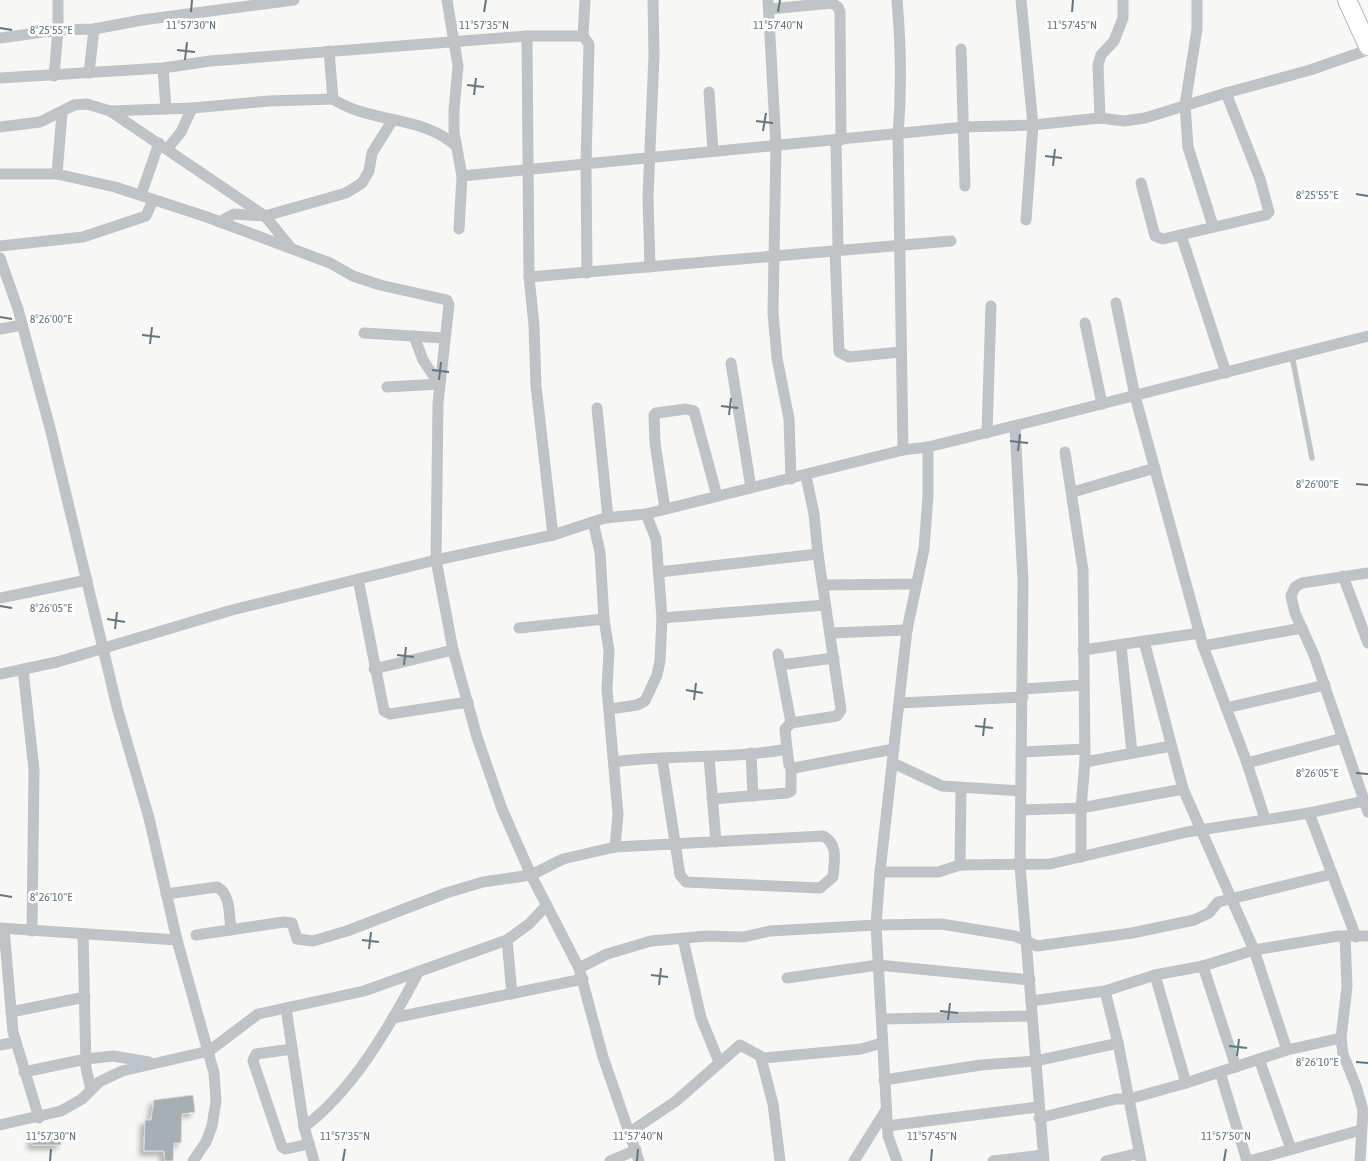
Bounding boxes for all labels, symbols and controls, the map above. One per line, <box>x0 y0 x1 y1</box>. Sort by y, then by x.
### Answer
text: 11°57'30"N <box>166 18 216 32</box>
text: 11°57'35"N <box>459 18 509 32</box>
text: 11°57'40"N <box>753 18 803 32</box>
text: 11°57'45"N <box>1047 18 1097 32</box>
text: 8°25'55"E <box>30 23 72 37</box>
text: 8°25'55"E <box>1296 188 1338 202</box>
text: 8°26'00"E <box>30 312 72 326</box>
text: 8°26'00"E <box>1296 477 1338 491</box>
text: 8°26'05"E <box>30 601 72 615</box>
text: 8°26'05"E <box>1296 766 1338 780</box>
text: 8°26'10"E <box>30 890 72 904</box>
text: 8°26'10"E <box>1296 1055 1338 1069</box>
text: 11°57'30"N <box>26 1129 76 1143</box>
text: 11°57'35"N <box>320 1129 370 1143</box>
text: 11°57'40"N <box>613 1129 663 1143</box>
text: 11°57'45"N <box>907 1129 957 1143</box>
text: 11°57'50"N <box>1201 1129 1251 1143</box>

